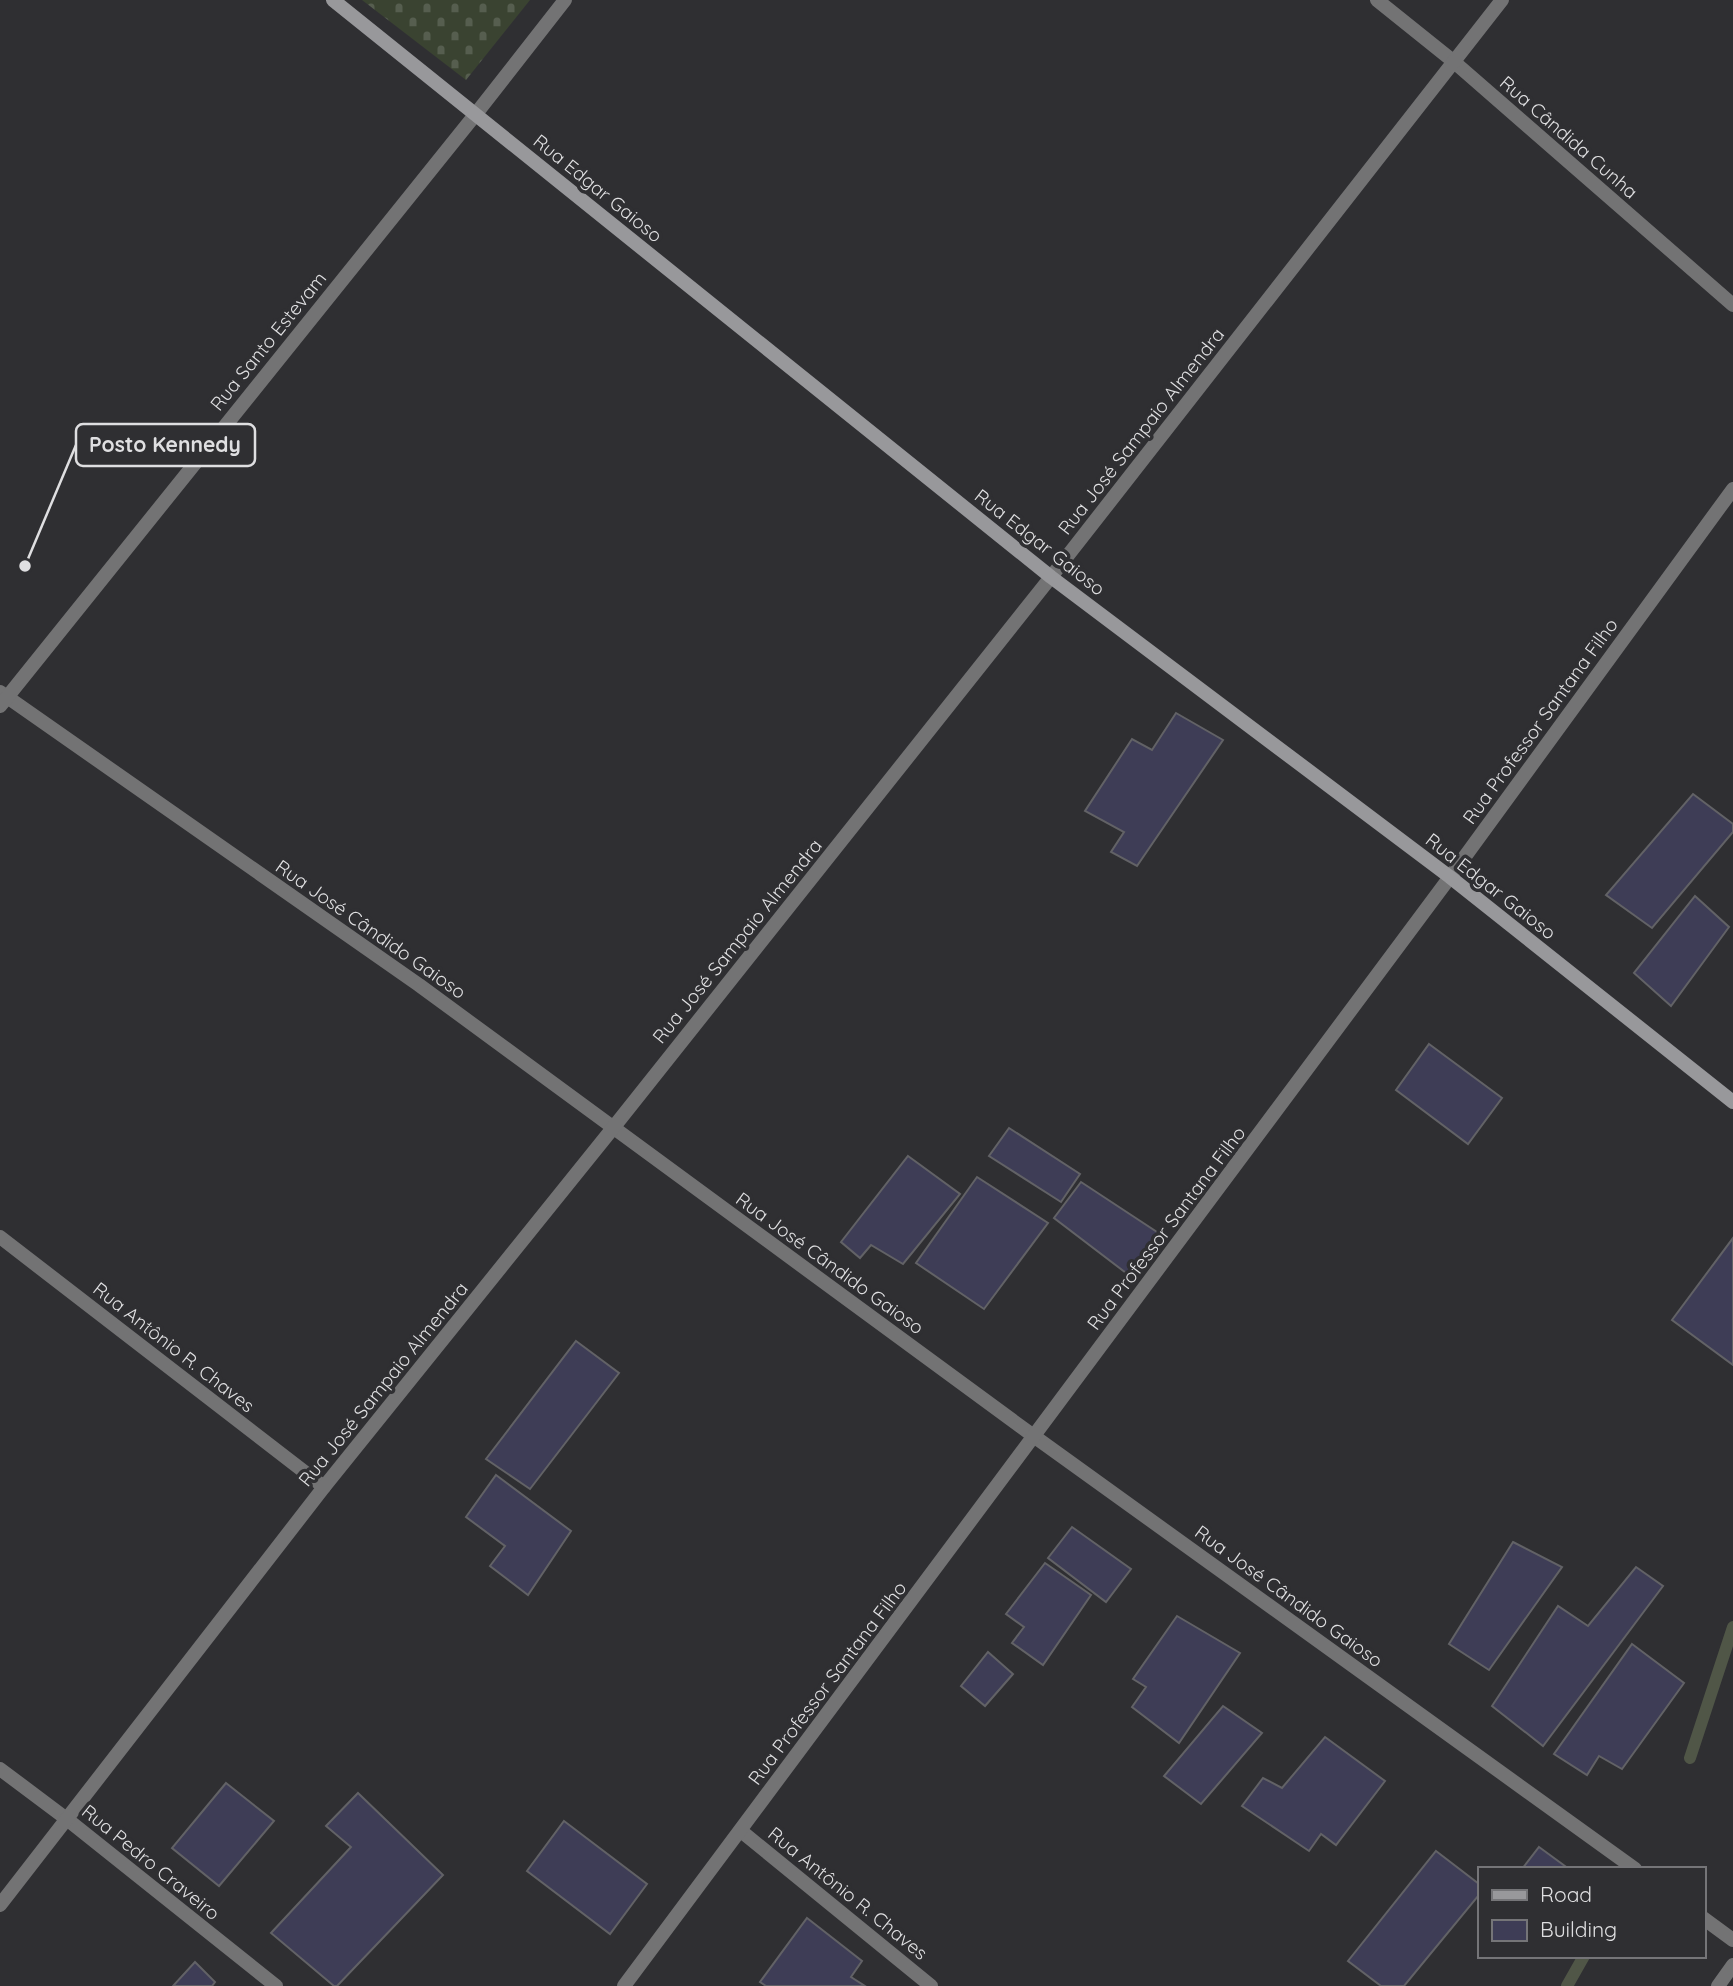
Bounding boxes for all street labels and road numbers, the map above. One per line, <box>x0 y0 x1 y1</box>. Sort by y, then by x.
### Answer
street label: Rua Cândida Cunha <box>1495 70 1643 204</box>
street label: Rua Edgar Gaioso <box>529 129 667 247</box>
street label: Rua Santo Estevam <box>205 267 331 415</box>
street label: Rua José Sampaio Almendra <box>1053 323 1229 539</box>
street label: Rua Edgar Gaioso <box>970 484 1110 600</box>
street label: Rua Professor Santana Filho <box>1457 613 1623 829</box>
street label: Rua Edgar Gaioso <box>1421 828 1561 944</box>
street label: Rua José Sampaio Almendra <box>647 834 827 1048</box>
street label: Rua José Cândido Gaioso <box>271 854 471 1004</box>
street label: Rua Professor Santana Filho <box>1082 1121 1250 1335</box>
street label: Rua José Cândido Gaioso <box>731 1187 929 1339</box>
street label: Rua Antônio R. Chaves <box>88 1276 260 1418</box>
street label: Rua José Sampaio Almendra <box>293 1277 473 1491</box>
street label: Rua José Cândido Gaioso <box>1190 1520 1388 1672</box>
street label: Rua Professor Santana Filho <box>743 1576 911 1790</box>
street label: Rua Pedro Craveiro <box>77 1799 225 1925</box>
street label: Rua Antônio R. Chaves <box>763 1821 933 1965</box>

